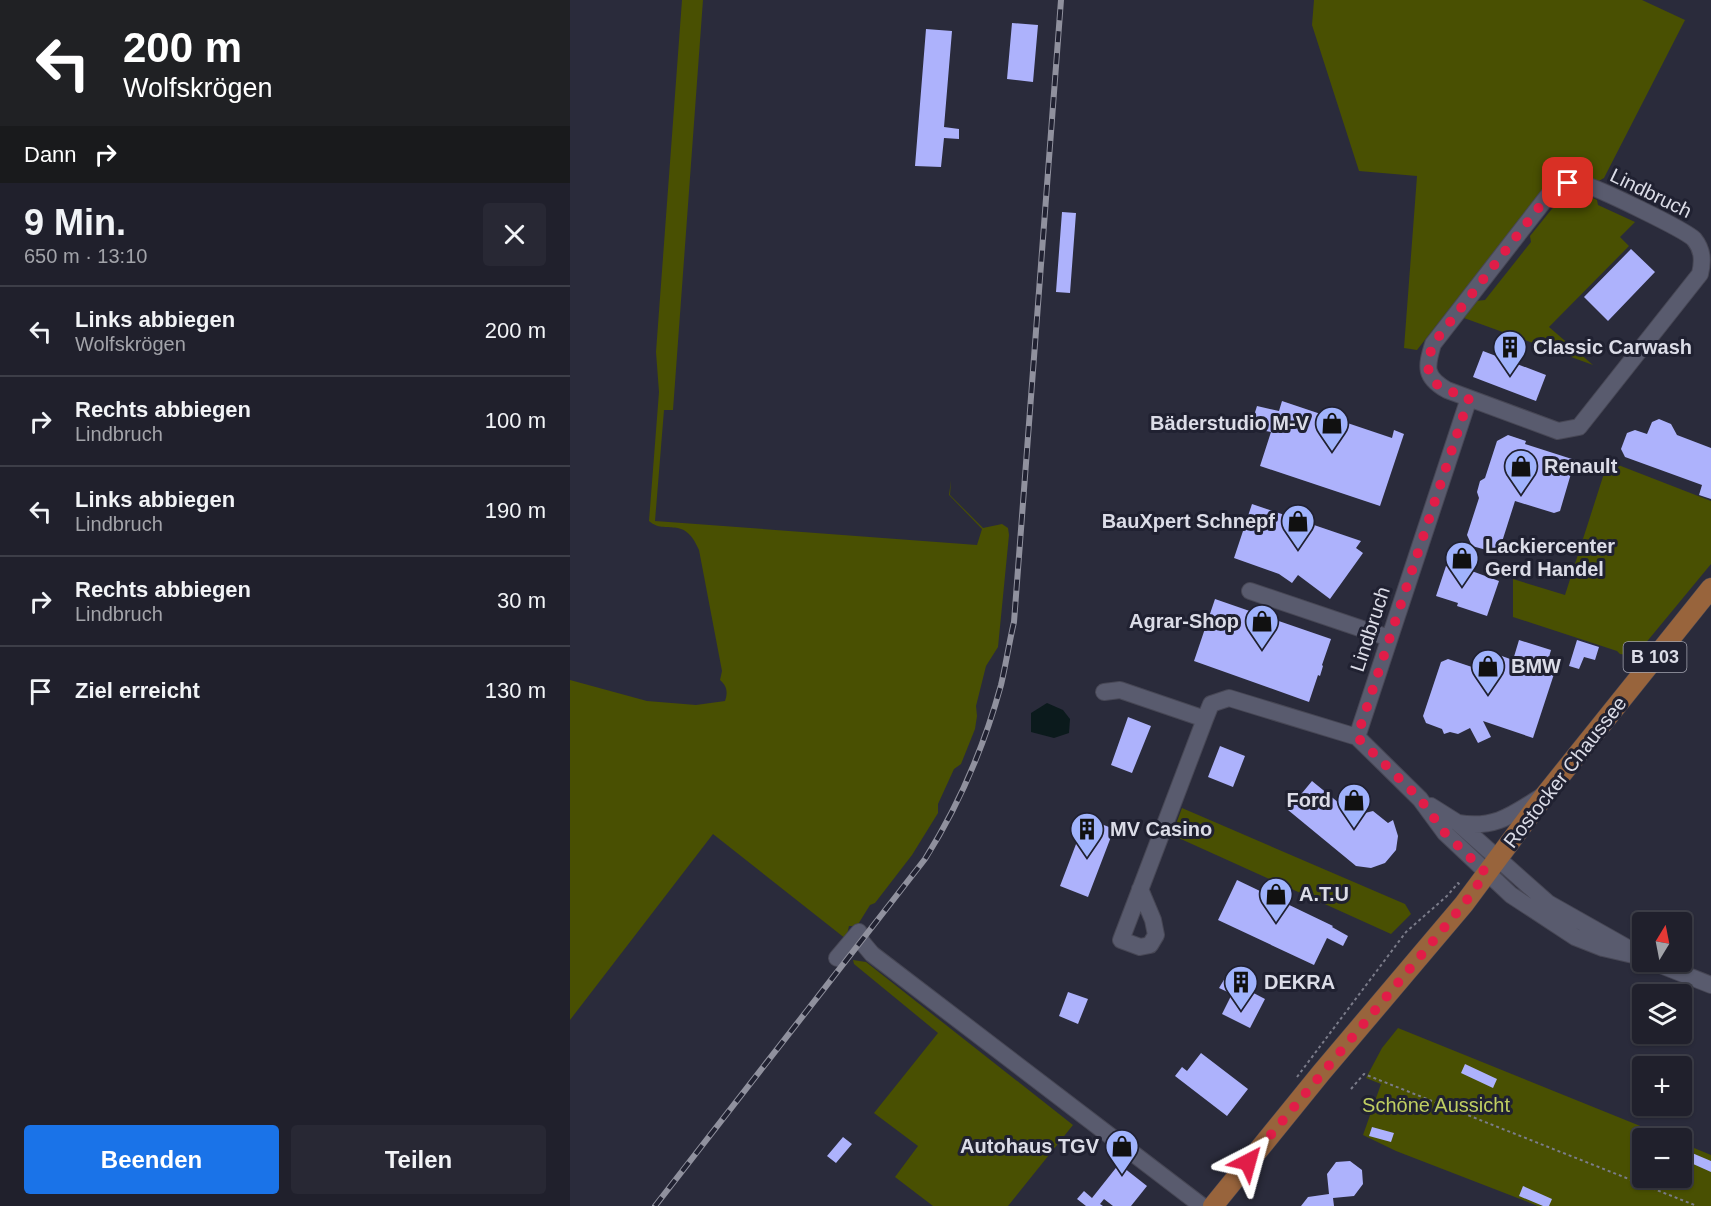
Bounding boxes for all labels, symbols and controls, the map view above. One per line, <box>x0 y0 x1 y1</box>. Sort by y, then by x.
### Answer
icon: left <box>24 24 102 102</box>
text: 200 m <box>123 24 242 71</box>
text: Wolfskrögen <box>123 73 273 103</box>
icon: right <box>89 138 122 171</box>
text: Dann <box>24 142 77 167</box>
pin <box>1542 157 1593 208</box>
street label: Lindbruch <box>1607 164 1695 222</box>
icon: arrive <box>1551 166 1584 199</box>
text: 9 Min. <box>24 202 126 243</box>
button: close <box>483 203 546 266</box>
text: 650 m · 13:10 <box>24 245 147 267</box>
text: Links abbiegen <box>75 307 235 332</box>
icon: left <box>24 315 57 348</box>
text: 200 m <box>485 318 546 343</box>
building icon: Classic Carwash <box>1492 329 1528 376</box>
text: Wolfskrögen <box>75 333 186 355</box>
place label: Classic Carwash <box>1533 336 1692 358</box>
text: Rechts abbiegen <box>75 397 251 422</box>
icon: right <box>24 405 57 438</box>
shop icon: Bäderstudio M-V <box>1314 405 1350 452</box>
text: 100 m <box>485 408 546 433</box>
place label: Bäderstudio M-V <box>1150 412 1310 434</box>
text: Lindbruch <box>75 423 163 445</box>
shop icon: Renault <box>1503 448 1539 495</box>
place label: Renault <box>1544 455 1618 477</box>
text: Links abbiegen <box>75 487 235 512</box>
icon: left <box>24 495 57 528</box>
text: 190 m <box>485 498 546 523</box>
shop icon: BauXpert Schnepf <box>1280 503 1316 550</box>
place label: BauXpert Schnepf <box>1102 510 1275 532</box>
text: Lindbruch <box>75 513 163 535</box>
place label: Lackiercenter Gerd Handel <box>1485 535 1615 580</box>
shop icon: Lackiercenter Gerd Handel <box>1444 540 1480 587</box>
text: Rechts abbiegen <box>75 577 251 602</box>
street label: Lindbruch <box>1346 584 1394 674</box>
icon: right <box>24 585 57 618</box>
text: 30 m <box>497 588 546 613</box>
text: Lindbruch <box>75 603 163 625</box>
shop icon: Agrar-Shop <box>1244 603 1280 650</box>
place label: Agrar-Shop <box>1129 610 1239 632</box>
road number: B 103 <box>1624 642 1686 672</box>
shop icon: BMW <box>1470 648 1506 695</box>
place label: BMW <box>1511 655 1561 677</box>
icon: arrive <box>24 675 57 708</box>
text: Ziel erreicht <box>75 678 200 703</box>
text: 130 m <box>485 678 546 703</box>
street label: Rostocker Chaussee <box>1499 692 1631 852</box>
shop icon: Ford <box>1336 782 1372 829</box>
place label: Ford <box>1287 789 1331 811</box>
building icon: MV Casino <box>1069 811 1105 858</box>
place label: MV Casino <box>1110 818 1212 840</box>
shop icon: A.T.U <box>1258 876 1294 923</box>
place label: A.T.U <box>1299 883 1349 905</box>
north arrow <box>1632 912 1692 972</box>
map controls <box>1632 912 1692 1188</box>
building icon: DEKRA <box>1223 964 1259 1011</box>
place label: DEKRA <box>1264 971 1335 993</box>
button: layers <box>1632 984 1692 1044</box>
button: + <box>1632 1056 1692 1116</box>
park label: Schöne Aussicht <box>1362 1094 1510 1116</box>
button: Beenden <box>24 1125 279 1194</box>
button: Teilen <box>291 1125 546 1194</box>
shop icon: Autohaus TGV <box>1104 1128 1140 1175</box>
button: − <box>1632 1128 1692 1188</box>
position arrow <box>1216 1130 1280 1194</box>
place label: Autohaus TGV <box>960 1135 1100 1157</box>

